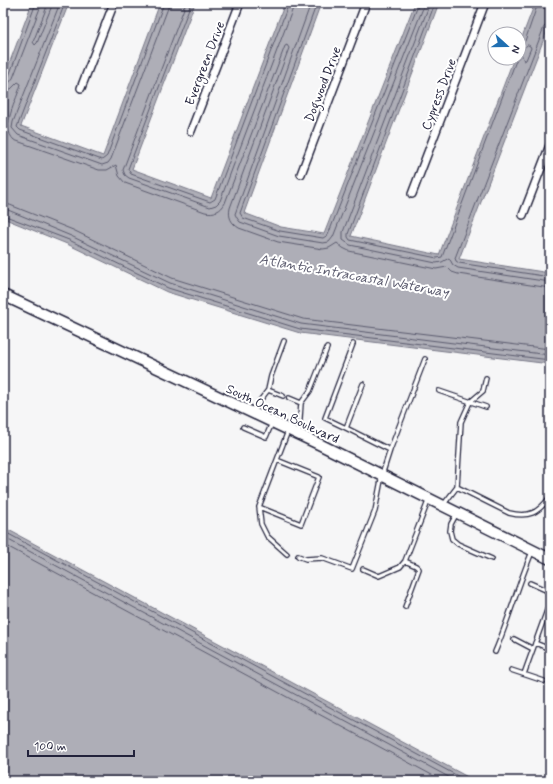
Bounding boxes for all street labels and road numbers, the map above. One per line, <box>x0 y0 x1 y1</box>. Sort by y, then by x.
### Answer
street label: Evergreen Drive <box>182 19 230 108</box>
street label: Dogwood Drive <box>301 44 348 125</box>
street label: Cypress Drive <box>418 56 461 133</box>
street label: South Ocean Boulevard <box>223 381 342 448</box>

